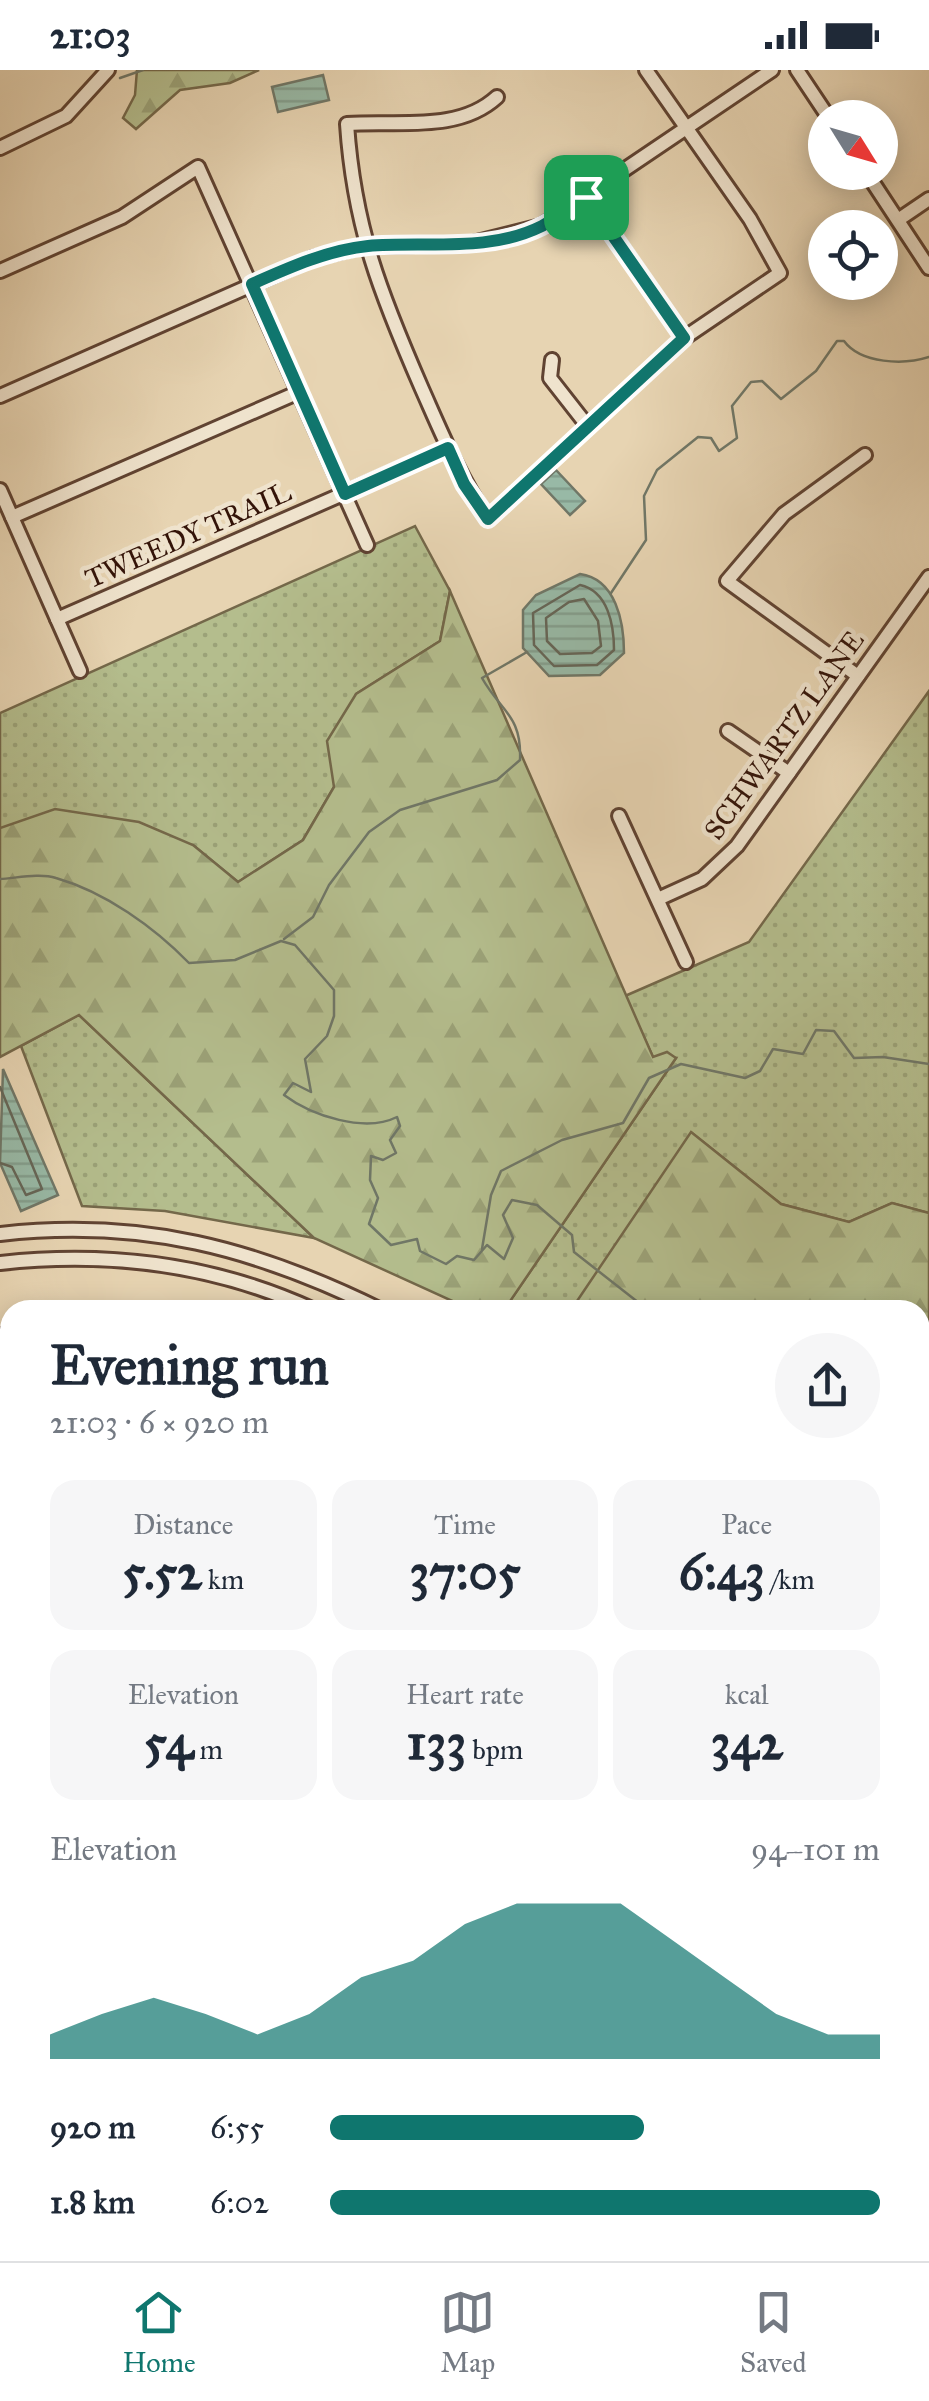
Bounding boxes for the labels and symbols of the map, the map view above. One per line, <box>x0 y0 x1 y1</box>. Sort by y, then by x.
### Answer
north arrow <box>808 100 898 190</box>
pin <box>544 155 629 240</box>
street label: TWEEDY TRAIL <box>80 474 297 596</box>
street label: SCHWARTZ LANE <box>696 624 872 846</box>

